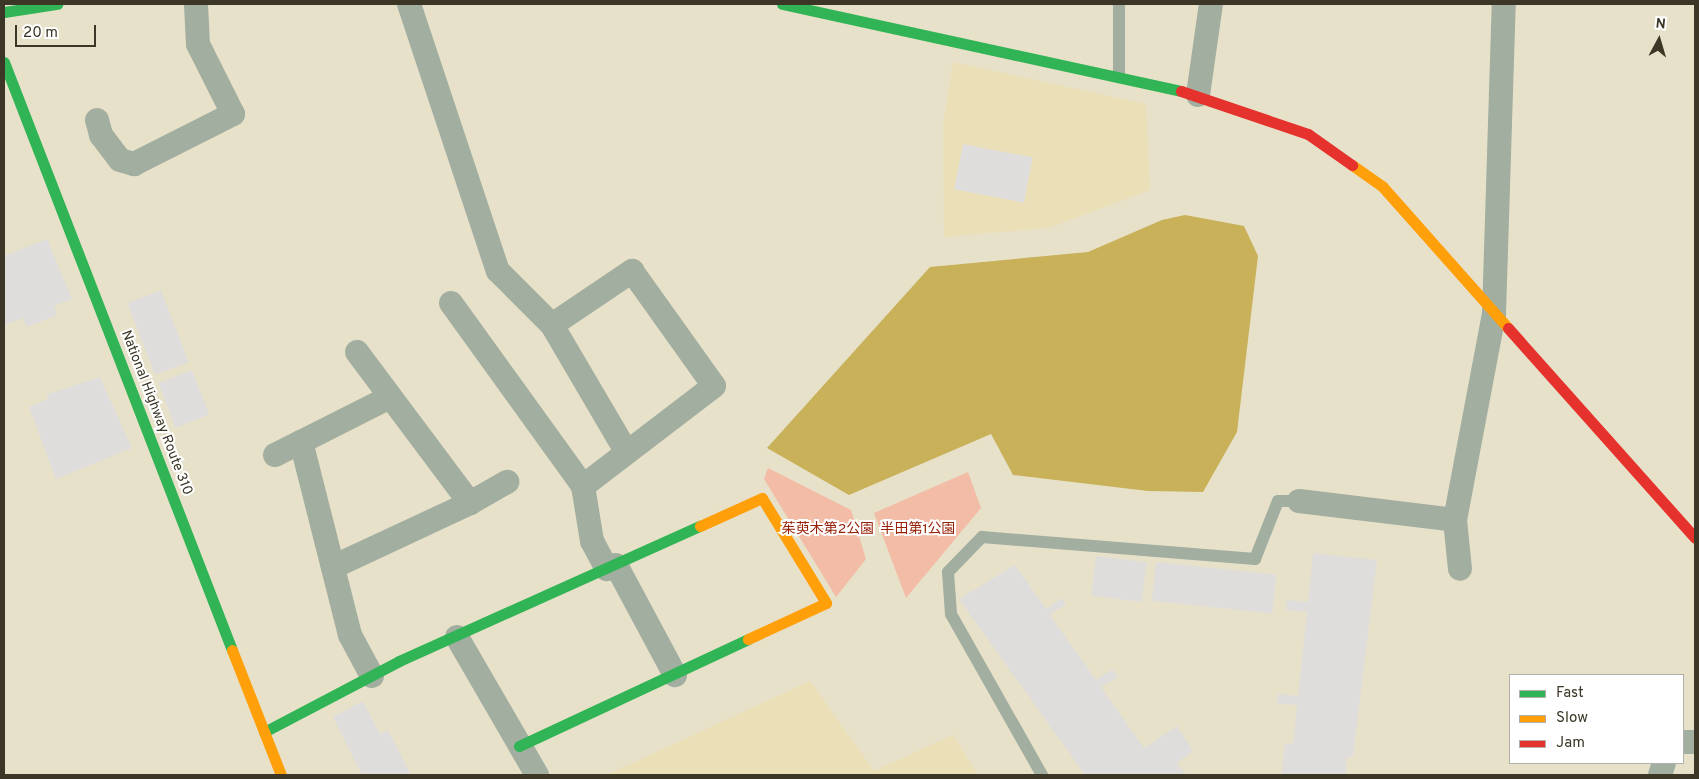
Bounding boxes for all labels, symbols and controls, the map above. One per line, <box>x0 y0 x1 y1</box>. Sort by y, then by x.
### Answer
scale bar <box>18 15 99 47</box>
north arrow <box>1634 15 1684 65</box>
text: N <box>1655 16 1667 34</box>
text: 20 m <box>23 24 58 43</box>
street label: National Highway Route 310 <box>117 328 195 498</box>
park label: 茱萸木第2公園 <box>782 522 874 538</box>
park label: 半田第1公園 <box>880 522 956 538</box>
legend <box>1509 674 1684 764</box>
text: Fast <box>1556 684 1584 703</box>
text: Slow <box>1556 709 1588 728</box>
text: Jam <box>1556 734 1585 753</box>

